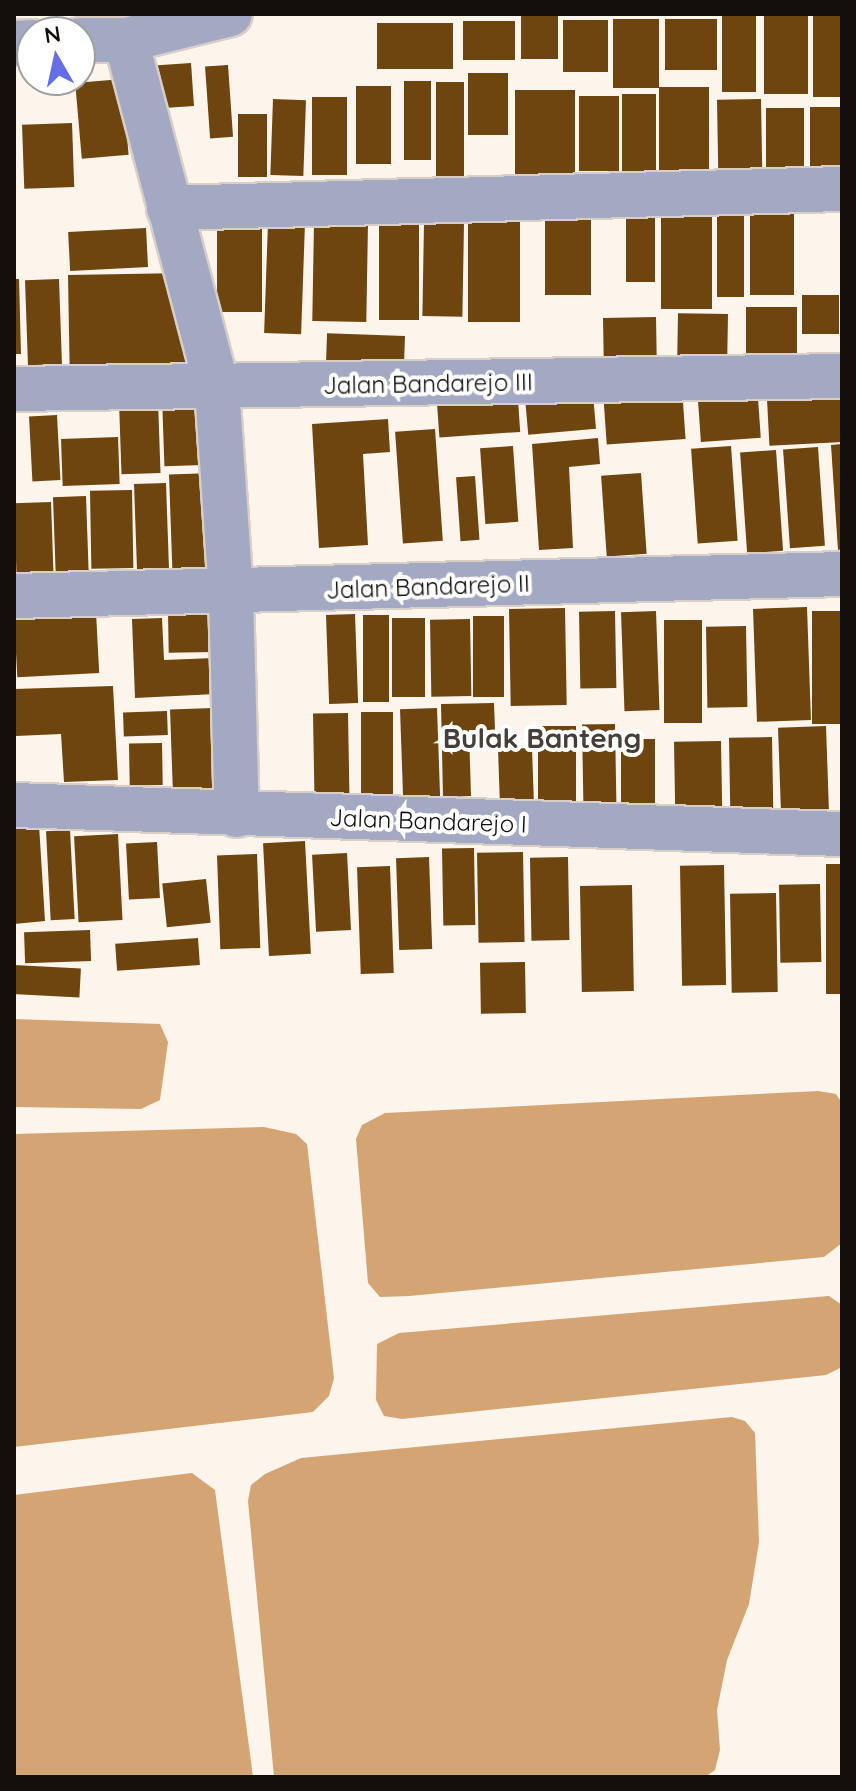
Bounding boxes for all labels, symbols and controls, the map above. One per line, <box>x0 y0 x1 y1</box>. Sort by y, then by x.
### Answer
north arrow <box>16 16 96 96</box>
text: N <box>42 19 63 49</box>
street label: Jalan Bandarejo III <box>323 368 533 400</box>
street label: Jalan Bandarejo II <box>326 569 530 605</box>
district label: Bulak Banteng <box>443 721 641 755</box>
street label: Jalan Bandarejo I <box>329 803 527 839</box>

